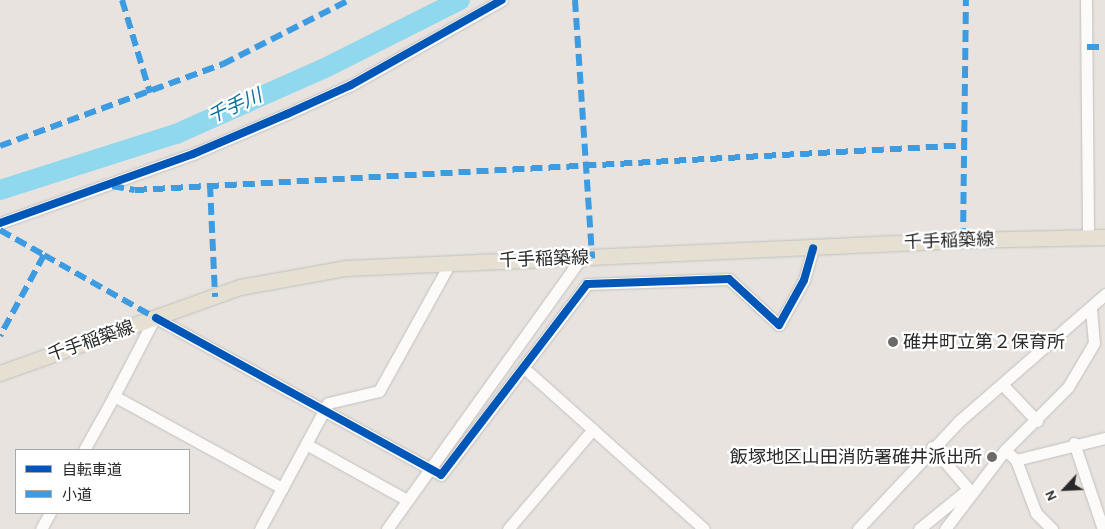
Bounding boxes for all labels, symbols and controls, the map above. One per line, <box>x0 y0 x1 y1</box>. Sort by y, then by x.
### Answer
water label: 千手川 <box>204 85 266 129</box>
street label: 千手稲築線 <box>904 229 994 253</box>
street label: 千手稲築線 <box>499 247 589 271</box>
street label: 千手稲築線 <box>45 316 137 366</box>
place label: 碓井町立第２保育所 <box>903 331 1065 353</box>
marker: 碓井町立第２保育所 <box>887 336 899 348</box>
place label: 飯塚地区山田消防署碓井派出所 <box>730 446 982 468</box>
legend <box>15 449 190 514</box>
marker: 飯塚地区山田消防署碓井派出所 <box>986 451 998 463</box>
text: 自転車道 <box>62 461 122 479</box>
north arrow <box>1040 464 1090 514</box>
text: 小道 <box>62 486 92 504</box>
text: N <box>1041 487 1061 504</box>

